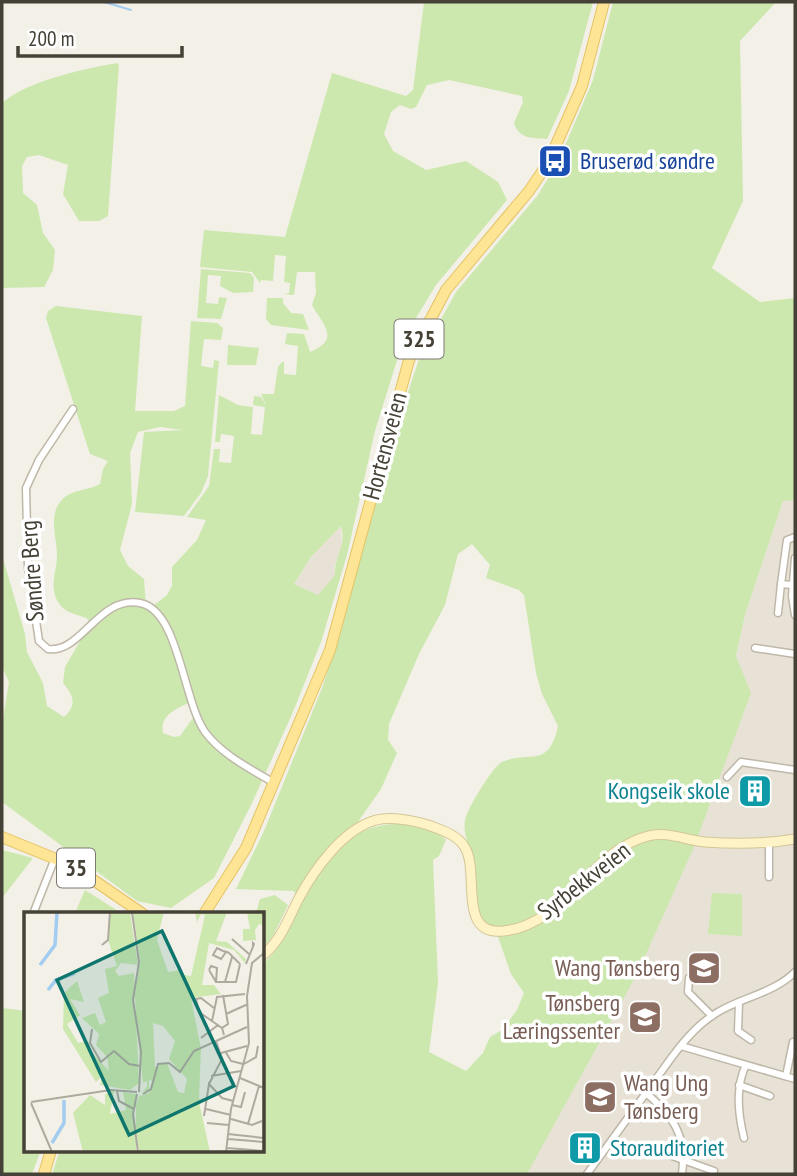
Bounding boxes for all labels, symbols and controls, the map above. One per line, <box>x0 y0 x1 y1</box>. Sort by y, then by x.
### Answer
scale bar <box>18 14 182 58</box>
text: 200 m <box>28 25 74 52</box>
bus stop icon: Bruserød søndre <box>536 142 574 180</box>
place label: Bruserød søndre <box>580 145 715 176</box>
road number: 325 <box>394 320 444 358</box>
street label: Hortensveien <box>355 389 414 503</box>
street label: Søndre Berg <box>13 519 51 623</box>
building icon: Kongseik skole <box>736 772 774 810</box>
place label: Kongseik skole <box>608 775 730 806</box>
street label: Syrbekkveien <box>531 835 636 927</box>
road number: 35 <box>57 848 95 888</box>
inset map <box>24 912 264 1152</box>
school or university icon: Wang Tønsberg <box>685 949 723 987</box>
place label: Wang Tønsberg <box>555 952 680 983</box>
place label: Tønsberg Læringssenter <box>503 987 620 1046</box>
school or university icon: Tønsberg Læringssenter <box>626 998 664 1036</box>
place label: Wang Ung Tønsberg <box>624 1067 708 1126</box>
school or university icon: Wang Ung Tønsberg <box>581 1078 619 1116</box>
building icon: Storauditoriet <box>566 1129 604 1167</box>
place label: Storauditoriet <box>610 1132 725 1163</box>

